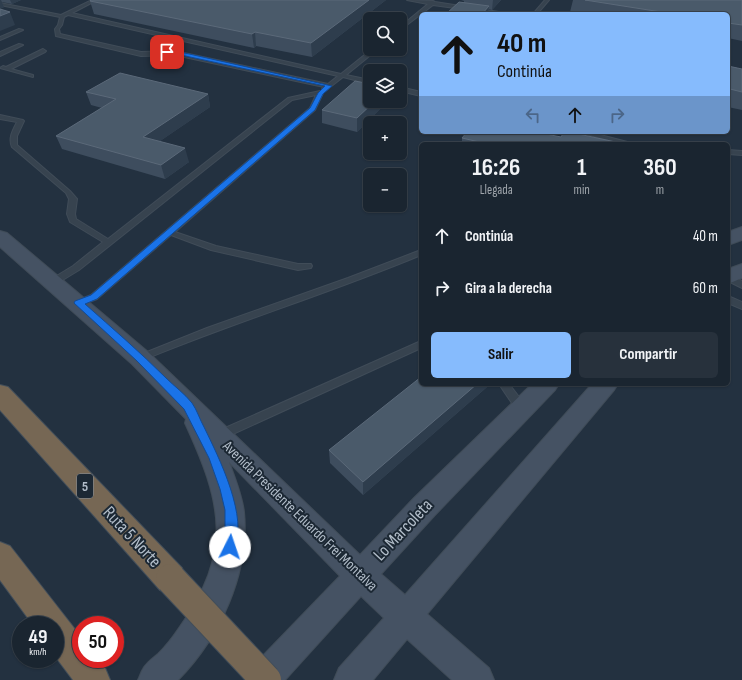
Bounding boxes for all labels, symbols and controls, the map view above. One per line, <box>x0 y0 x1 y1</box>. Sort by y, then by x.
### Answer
map controls <box>363 12 407 212</box>
button: search <box>363 12 407 56</box>
text: 40 m <box>497 27 546 60</box>
icon: ahead <box>431 28 483 80</box>
pin <box>150 35 184 69</box>
icon: arrive <box>156 41 178 63</box>
text: Continúa <box>497 61 552 82</box>
button: layers <box>363 64 407 108</box>
icon: left <box>522 104 544 126</box>
icon: ahead <box>564 104 586 126</box>
icon: right <box>606 104 628 126</box>
button: + <box>363 116 407 160</box>
text: 16:26 <box>472 153 520 182</box>
text: 1 <box>577 153 586 182</box>
text: 360 <box>643 153 677 182</box>
button: − <box>363 168 407 212</box>
text: Llegada <box>480 182 513 198</box>
text: min <box>574 182 590 198</box>
text: m <box>656 182 664 198</box>
icon: ahead <box>431 225 453 247</box>
text: Continúa <box>465 227 513 246</box>
text: 40 m <box>693 227 718 246</box>
icon: right <box>431 277 453 299</box>
text: Gira a la derecha <box>465 279 552 298</box>
text: 60 m <box>693 279 718 298</box>
button: Salir <box>431 332 571 378</box>
button: Compartir <box>579 332 718 378</box>
street label: Avenida Presidente Eduardo Frei Montalva <box>218 436 382 595</box>
road number: 5 <box>77 474 93 498</box>
street label: Lo Marcoleta <box>369 495 437 565</box>
street label: Ruta 5 Norte <box>98 502 166 572</box>
position arrow <box>209 526 251 568</box>
speed limit sign: 50 <box>72 616 124 668</box>
text: 49 <box>29 625 47 649</box>
text: km/h <box>29 646 47 658</box>

